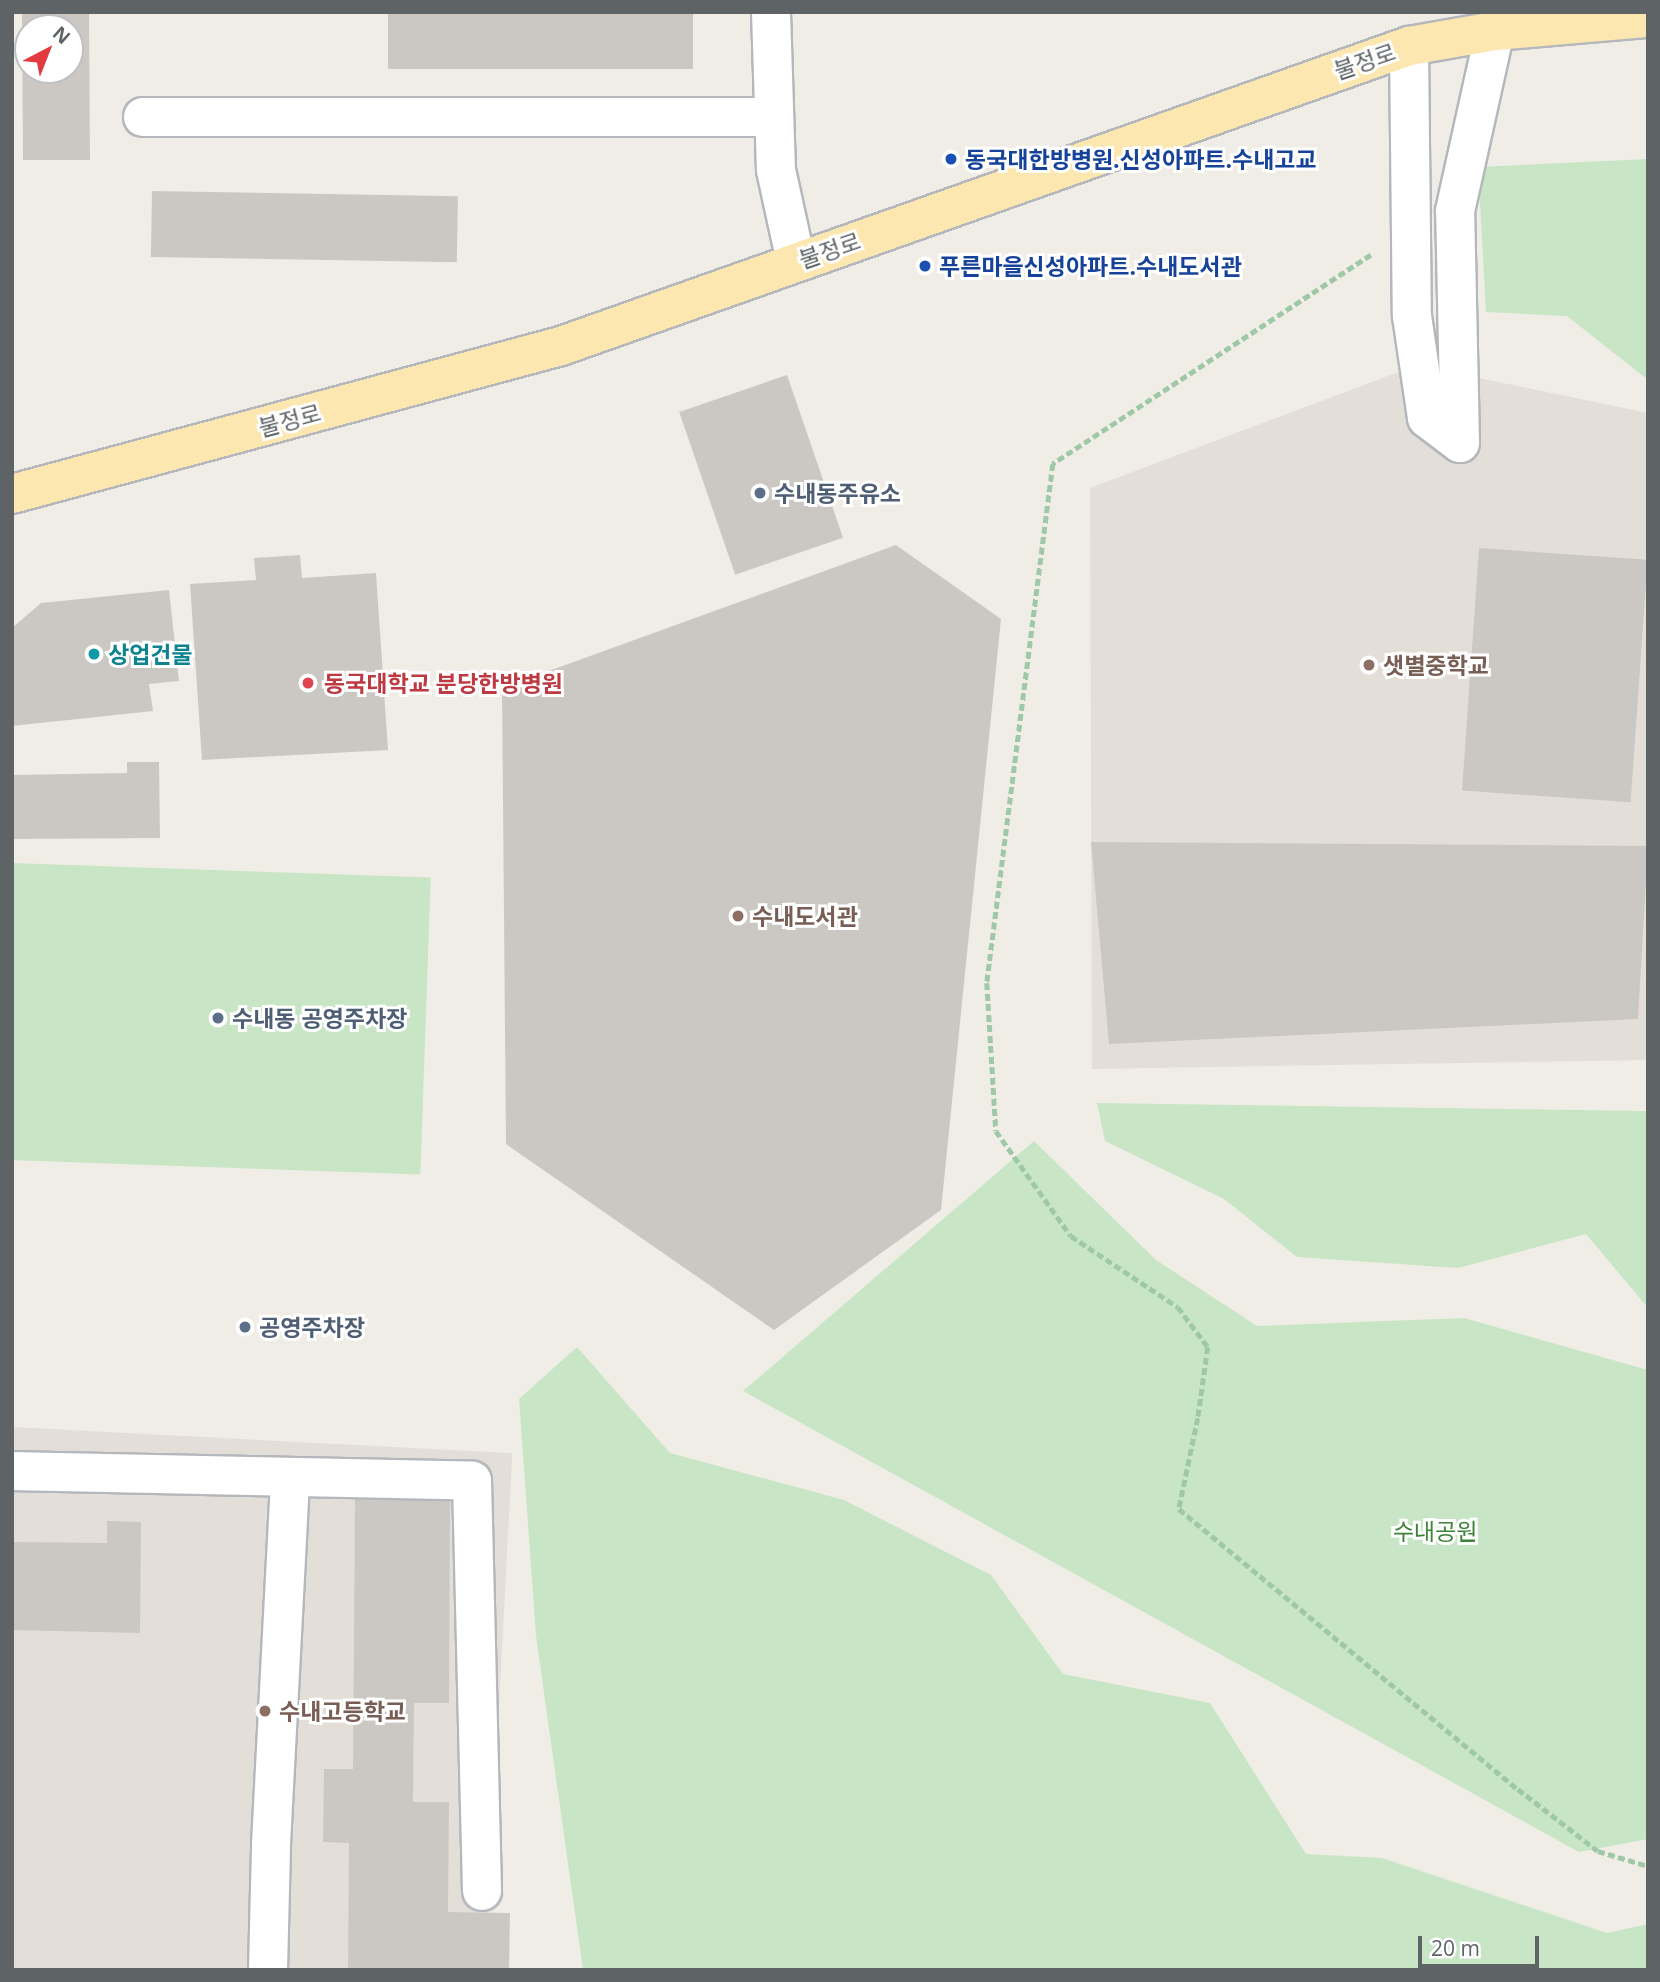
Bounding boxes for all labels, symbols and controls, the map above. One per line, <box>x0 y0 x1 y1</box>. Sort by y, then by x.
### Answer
north arrow <box>14 14 84 84</box>
text: N <box>47 20 76 50</box>
street label: 불정로 <box>1330 38 1400 84</box>
place label: 동국대한방병원.신성아파트.수내고교 <box>965 145 1317 173</box>
marker: 동국대한방병원.신성아파트.수내고교 <box>943 151 959 167</box>
street label: 불정로 <box>795 227 865 273</box>
place label: 푸른마을신성아파트.수내도서관 <box>939 252 1242 280</box>
marker: 푸른마을신성아파트.수내도서관 <box>917 258 933 274</box>
street label: 불정로 <box>256 398 324 442</box>
place label: 수내동주유소 <box>774 479 901 507</box>
marker: 수내동주유소 <box>752 485 768 501</box>
place label: 상업건물 <box>108 640 193 668</box>
marker: 상업건물 <box>86 646 102 662</box>
place label: 샛별중학교 <box>1383 651 1489 679</box>
marker: 샛별중학교 <box>1361 657 1377 673</box>
place label: 동국대학교 분당한방병원 <box>324 669 563 697</box>
marker: 동국대학교 분당한방병원 <box>298 673 318 693</box>
place label: 수내도서관 <box>752 902 858 930</box>
marker: 수내도서관 <box>730 908 746 924</box>
place label: 수내동 공영주차장 <box>232 1004 407 1032</box>
marker: 수내동 공영주차장 <box>210 1010 226 1026</box>
place label: 공영주차장 <box>259 1313 365 1341</box>
marker: 공영주차장 <box>237 1319 253 1335</box>
park label: 수내공원 <box>1393 1517 1477 1545</box>
place label: 수내고등학교 <box>279 1697 406 1725</box>
marker: 수내고등학교 <box>257 1703 273 1719</box>
scale bar <box>1422 1923 1543 1967</box>
text: 20 m <box>1431 1934 1480 1962</box>

